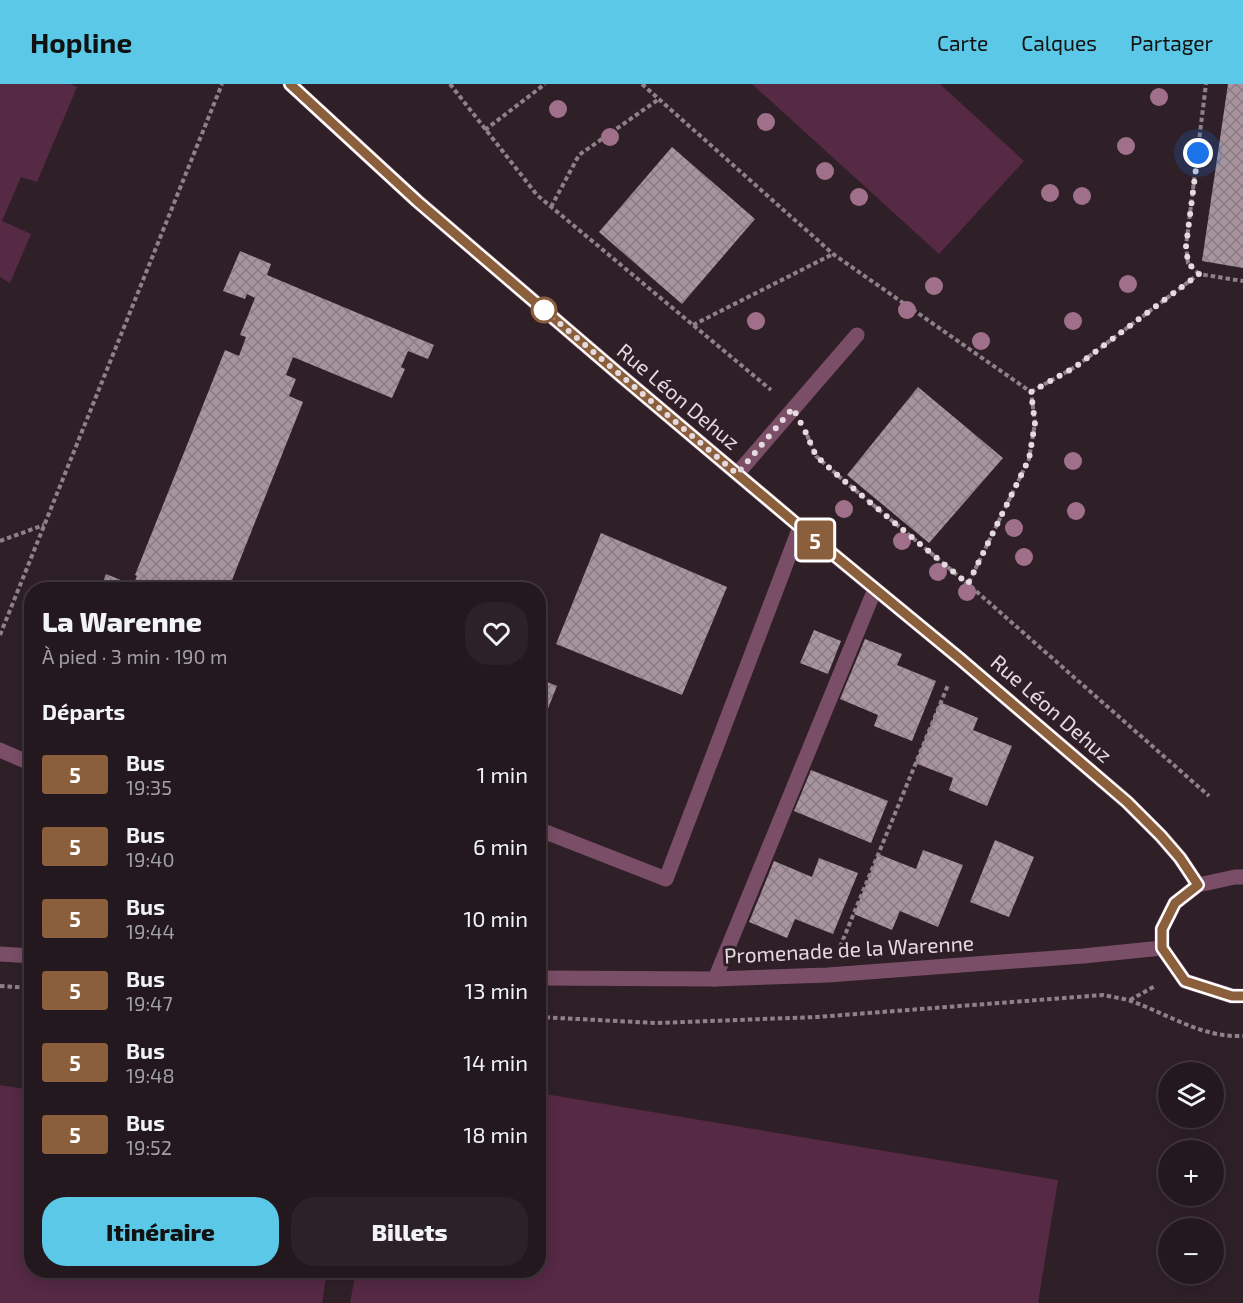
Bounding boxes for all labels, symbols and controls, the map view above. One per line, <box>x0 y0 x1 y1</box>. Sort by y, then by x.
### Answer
text: Hopline <box>30 25 132 59</box>
text: Carte <box>937 30 988 55</box>
text: Calques <box>1021 30 1097 55</box>
text: Partager <box>1130 30 1213 55</box>
your location <box>1183 138 1213 168</box>
unlabelled marker <box>531 297 557 323</box>
street label: Rue Léon Dehuz <box>613 337 745 454</box>
line badge: 5 <box>796 520 834 560</box>
text: 5 <box>809 528 821 553</box>
button: heart <box>465 602 528 665</box>
text: La Warenne <box>42 604 202 638</box>
text: À pied · 3 min · 190 m <box>42 644 228 668</box>
street label: Rue Léon Dehuz <box>986 649 1117 767</box>
text: Départs <box>42 698 125 724</box>
text: Bus <box>126 749 165 775</box>
text: 1 min <box>477 761 528 787</box>
text: 5 <box>69 762 81 787</box>
text: 19:35 <box>126 775 172 799</box>
text: Bus <box>126 821 165 847</box>
text: 6 min <box>473 833 528 859</box>
text: 5 <box>69 834 81 859</box>
text: 19:40 <box>126 847 174 871</box>
text: Bus <box>126 893 165 919</box>
text: 10 min <box>464 905 528 931</box>
text: 5 <box>69 906 81 931</box>
text: 19:44 <box>126 919 175 943</box>
street label: Promenade de la Warenne <box>723 929 975 968</box>
text: Bus <box>126 965 165 991</box>
text: 13 min <box>465 977 528 1003</box>
text: 5 <box>69 978 81 1003</box>
text: 19:47 <box>126 991 173 1015</box>
text: Bus <box>126 1037 165 1063</box>
text: 14 min <box>463 1049 528 1075</box>
text: 5 <box>69 1050 81 1075</box>
map controls <box>1158 1062 1224 1284</box>
button: layers <box>1158 1062 1224 1128</box>
text: 19:48 <box>126 1063 175 1087</box>
text: Bus <box>126 1109 165 1135</box>
text: 18 min <box>463 1121 528 1147</box>
text: 5 <box>69 1122 81 1147</box>
text: 19:52 <box>126 1135 172 1159</box>
button: + <box>1158 1140 1224 1206</box>
button: Itinéraire <box>42 1197 279 1266</box>
button: Billets <box>291 1197 528 1266</box>
button: − <box>1158 1218 1224 1284</box>

